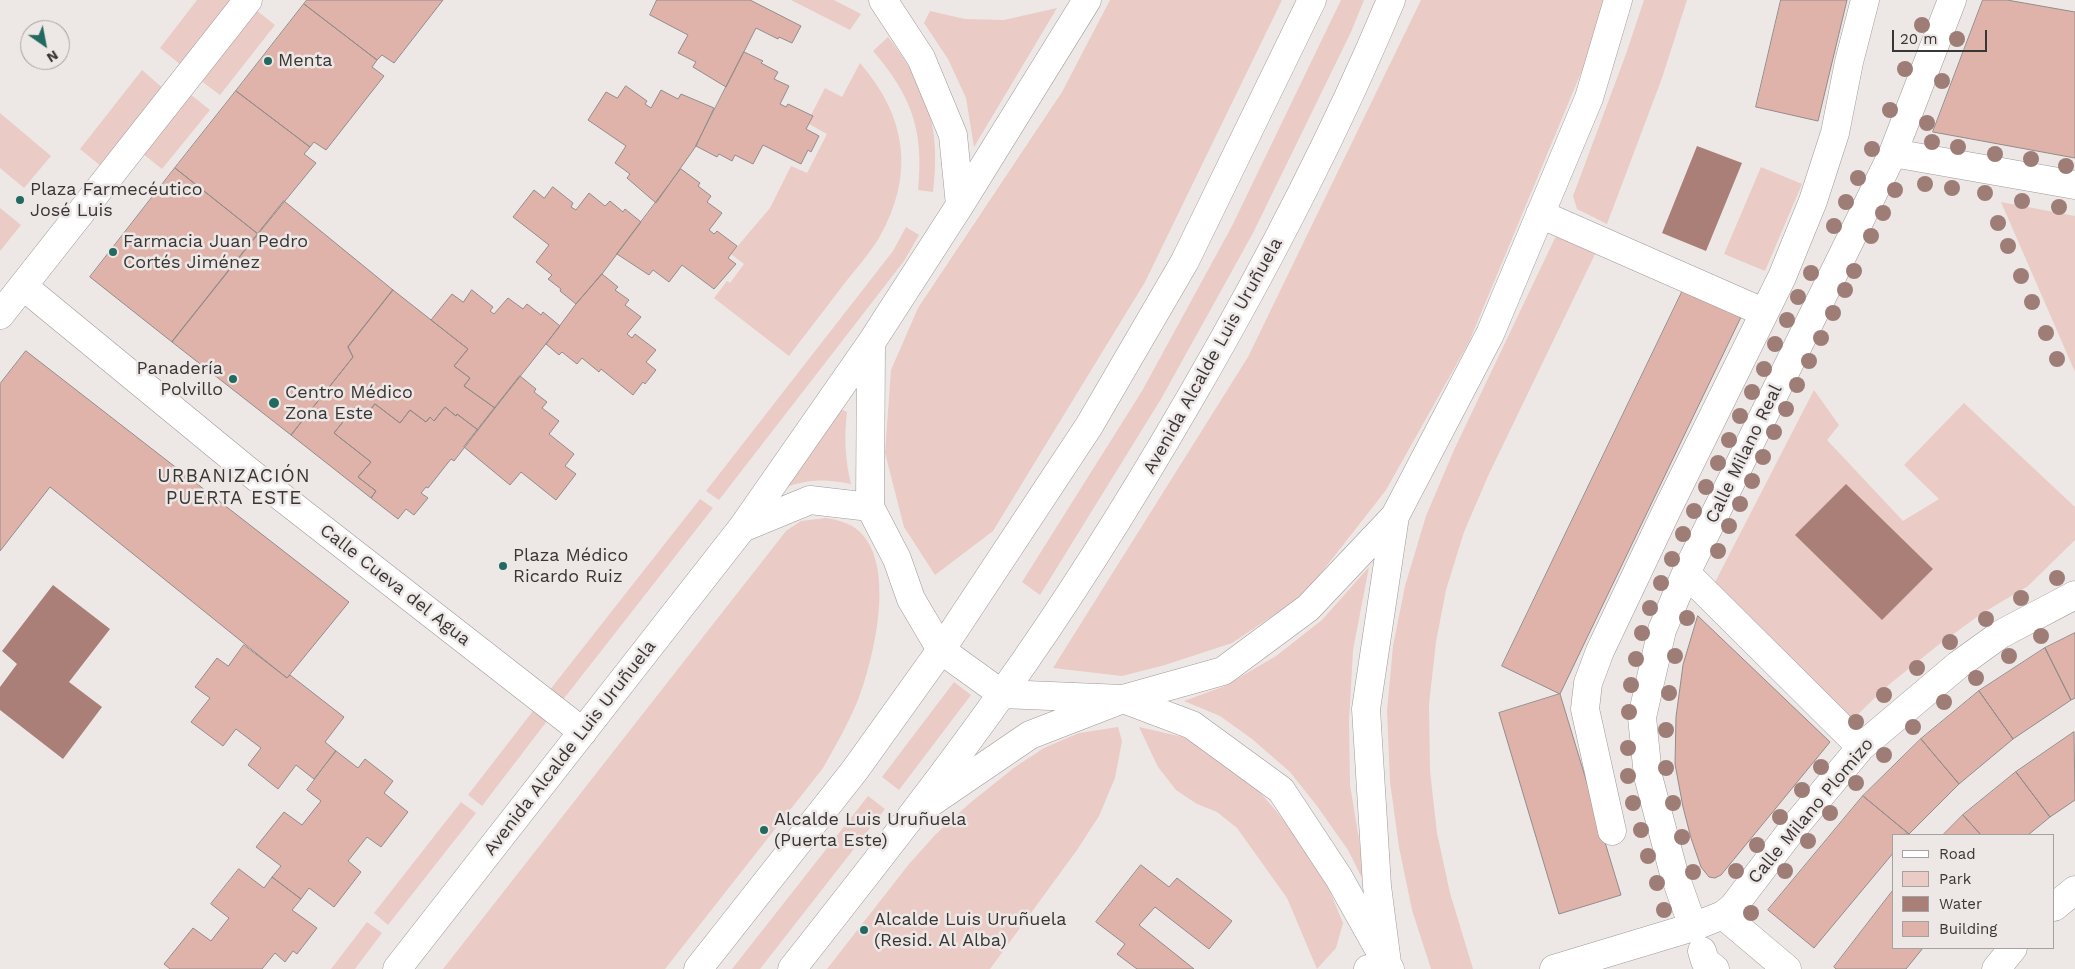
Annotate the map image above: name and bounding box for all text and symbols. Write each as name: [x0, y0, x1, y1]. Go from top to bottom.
north arrow: [20, 20, 70, 70]
scale bar: [1895, 20, 1990, 52]
text: 20 m: [1900, 30, 1938, 48]
text: N: [44, 47, 61, 66]
place label: Menta: [278, 50, 332, 72]
marker: Menta: [262, 55, 274, 67]
place label: Plaza Farmecéutico José Luis: [30, 179, 203, 222]
marker: Plaza Farmecéutico José Luis: [14, 194, 26, 206]
place label: Farmacia Juan Pedro Cortés Jiménez: [123, 231, 308, 274]
street label: Avenida Alcalde Luis Uruñuela: [1139, 234, 1287, 478]
marker: Farmacia Juan Pedro Cortés Jiménez: [107, 246, 119, 258]
place label: Panadería Polvillo: [137, 358, 223, 400]
marker: Panadería Polvillo: [227, 373, 239, 385]
street label: Calle Milano Real: [1701, 381, 1787, 527]
place label: Centro Médico Zona Este: [285, 382, 413, 424]
marker: Centro Médico Zona Este: [267, 396, 281, 410]
district label: URBANIZACIÓN PUERTA ESTE: [156, 465, 312, 509]
street label: Calle Cueva del Agua: [315, 519, 475, 651]
place label: Plaza Médico Ricardo Ruiz: [513, 545, 628, 588]
marker: Plaza Médico Ricardo Ruiz: [497, 560, 509, 572]
street label: Avenida Alcalde Luis Uruñuela: [479, 636, 661, 860]
street label: Calle Milano Plomizo: [1744, 734, 1878, 888]
place label: Alcalde Luis Uruñuela (Puerta Este): [774, 809, 966, 852]
marker: Alcalde Luis Uruñuela (Puerta Este): [758, 824, 770, 836]
legend: [1892, 834, 2055, 949]
text: Road: [1939, 845, 1976, 863]
text: Park: [1939, 870, 1971, 888]
text: Water: [1939, 895, 1982, 913]
place label: Alcalde Luis Uruñuela (Resid. Al Alba): [874, 909, 1066, 952]
text: Building: [1939, 920, 1997, 938]
marker: Alcalde Luis Uruñuela (Resid. Al Alba): [858, 924, 870, 936]

